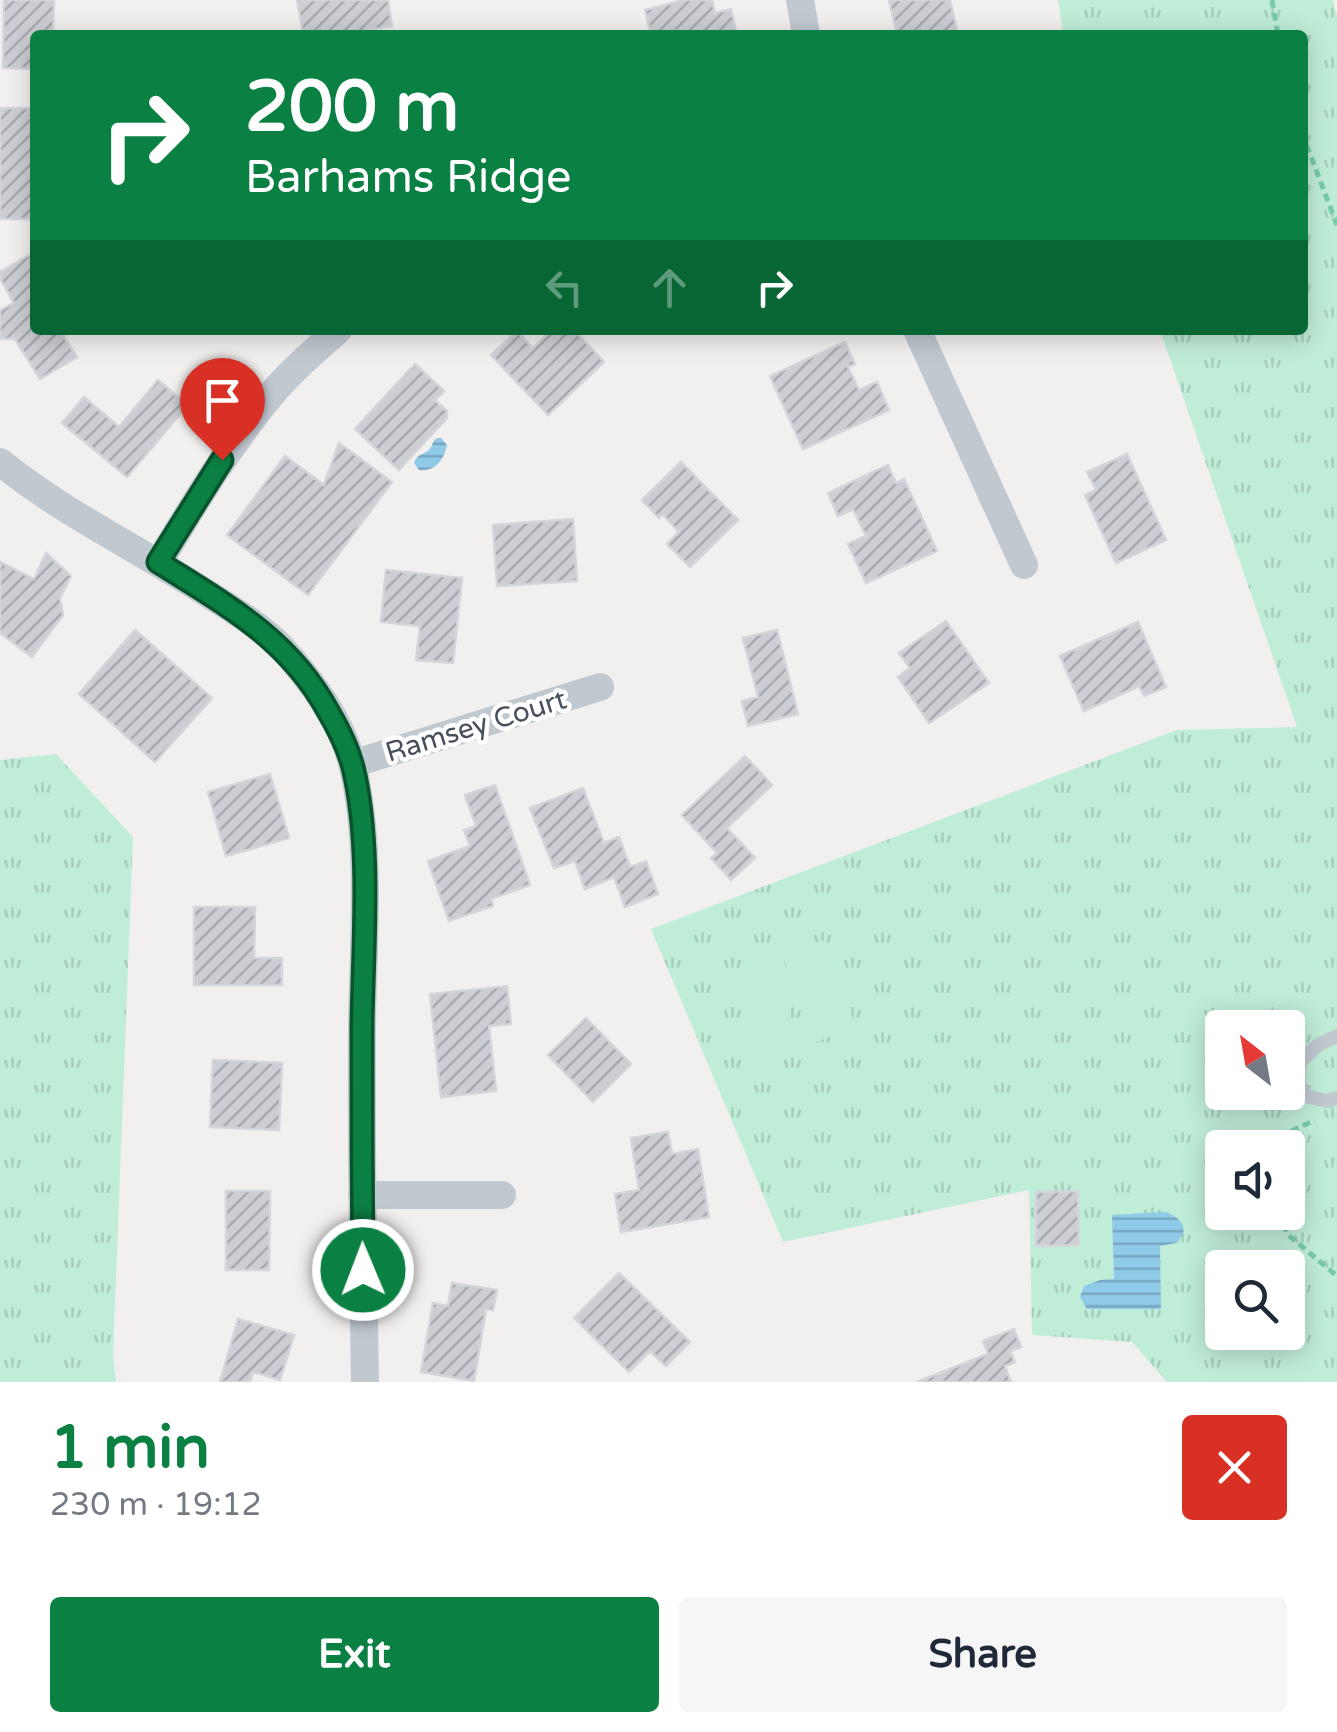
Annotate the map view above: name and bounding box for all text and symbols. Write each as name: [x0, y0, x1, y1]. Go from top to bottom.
text: 200 m: [245, 66, 459, 150]
icon: right: [80, 70, 210, 200]
text: Barhams Ridge: [245, 151, 572, 205]
icon: left: [537, 260, 592, 315]
icon: ahead: [642, 260, 697, 315]
icon: right: [747, 260, 802, 315]
pin: [180, 358, 265, 461]
icon: arrive: [195, 373, 250, 428]
street label: Ramsey Court: [381, 682, 571, 770]
north arrow: [1205, 1010, 1305, 1110]
map controls: [1205, 1010, 1305, 1350]
button: sound: [1205, 1130, 1305, 1230]
position arrow: [311, 1218, 415, 1322]
button: search: [1205, 1250, 1305, 1350]
text: 1 min: [50, 1412, 210, 1484]
button: close: [1182, 1415, 1287, 1520]
text: 230 m · 19:12: [50, 1486, 262, 1524]
button: Exit: [50, 1597, 659, 1712]
button: Share: [679, 1597, 1287, 1712]

